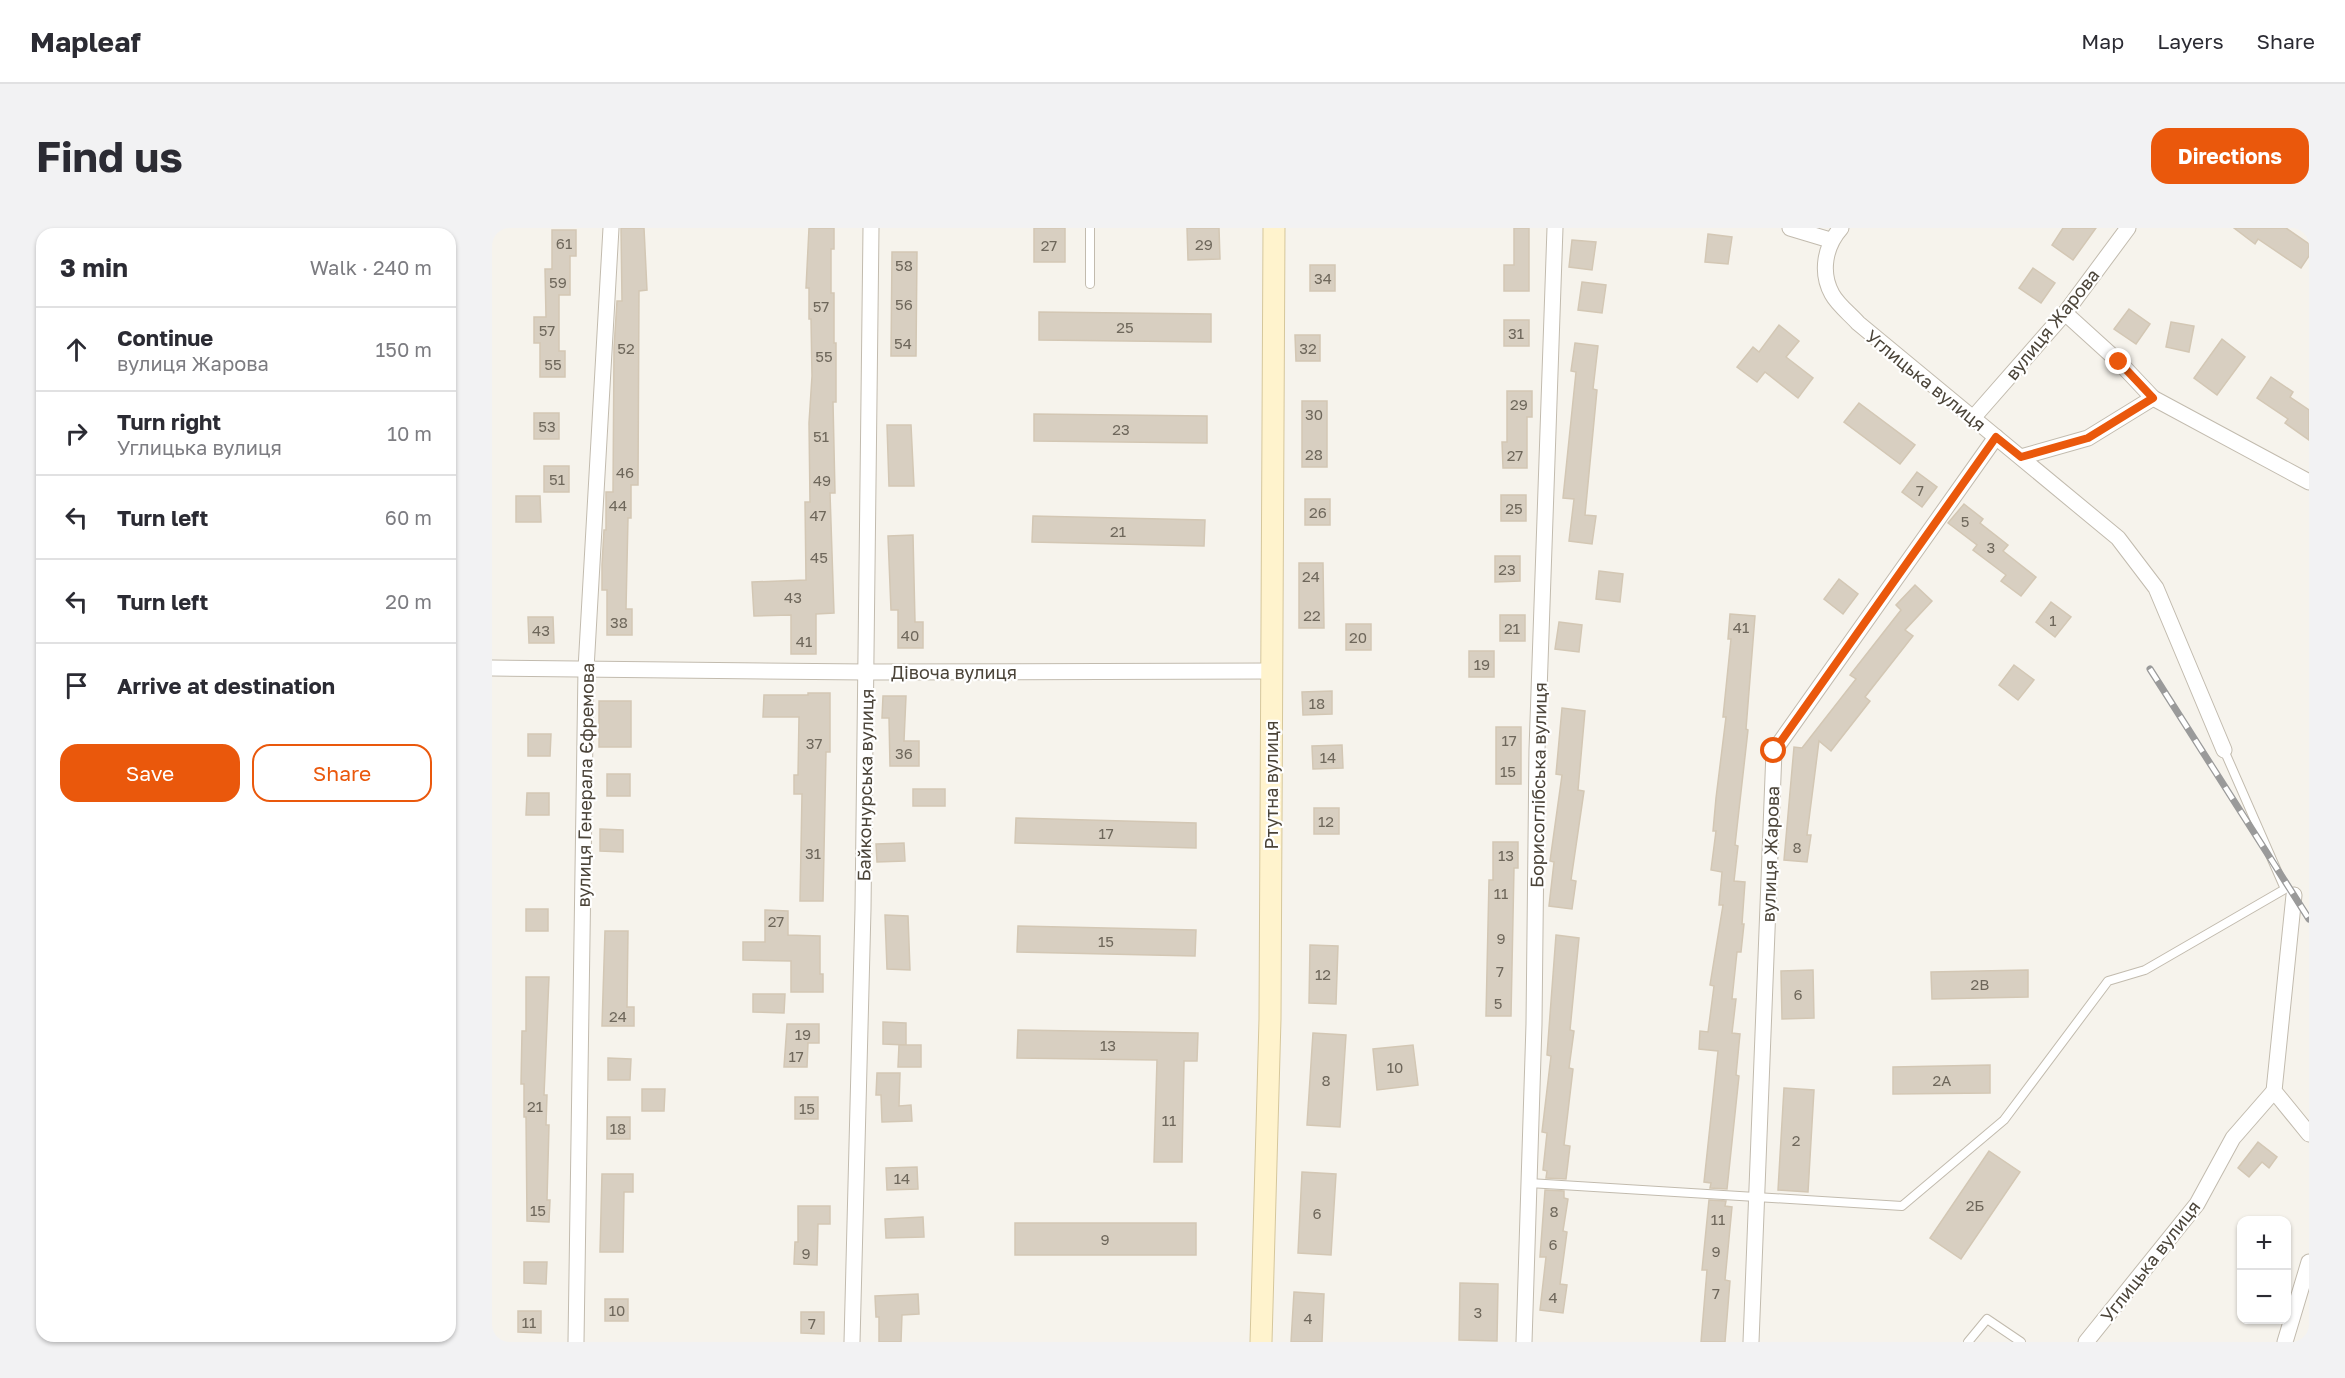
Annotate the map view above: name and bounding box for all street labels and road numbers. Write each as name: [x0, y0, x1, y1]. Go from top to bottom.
street label: вулиця Жарова: [2000, 264, 2104, 384]
street label: Углицька вулиця: [1861, 325, 1991, 435]
street label: Дівоча вулиця: [891, 661, 1017, 683]
street label: вулиця Генерала Єфремова: [572, 662, 598, 908]
street label: Борисоглібська вулиця: [1525, 682, 1551, 888]
street label: Байконурська вулиця: [852, 688, 878, 882]
street label: Ртутна вулиця: [1260, 721, 1282, 849]
street label: вулиця Жарова: [1757, 785, 1783, 923]
street label: Углицька вулиця: [2096, 1196, 2204, 1326]

